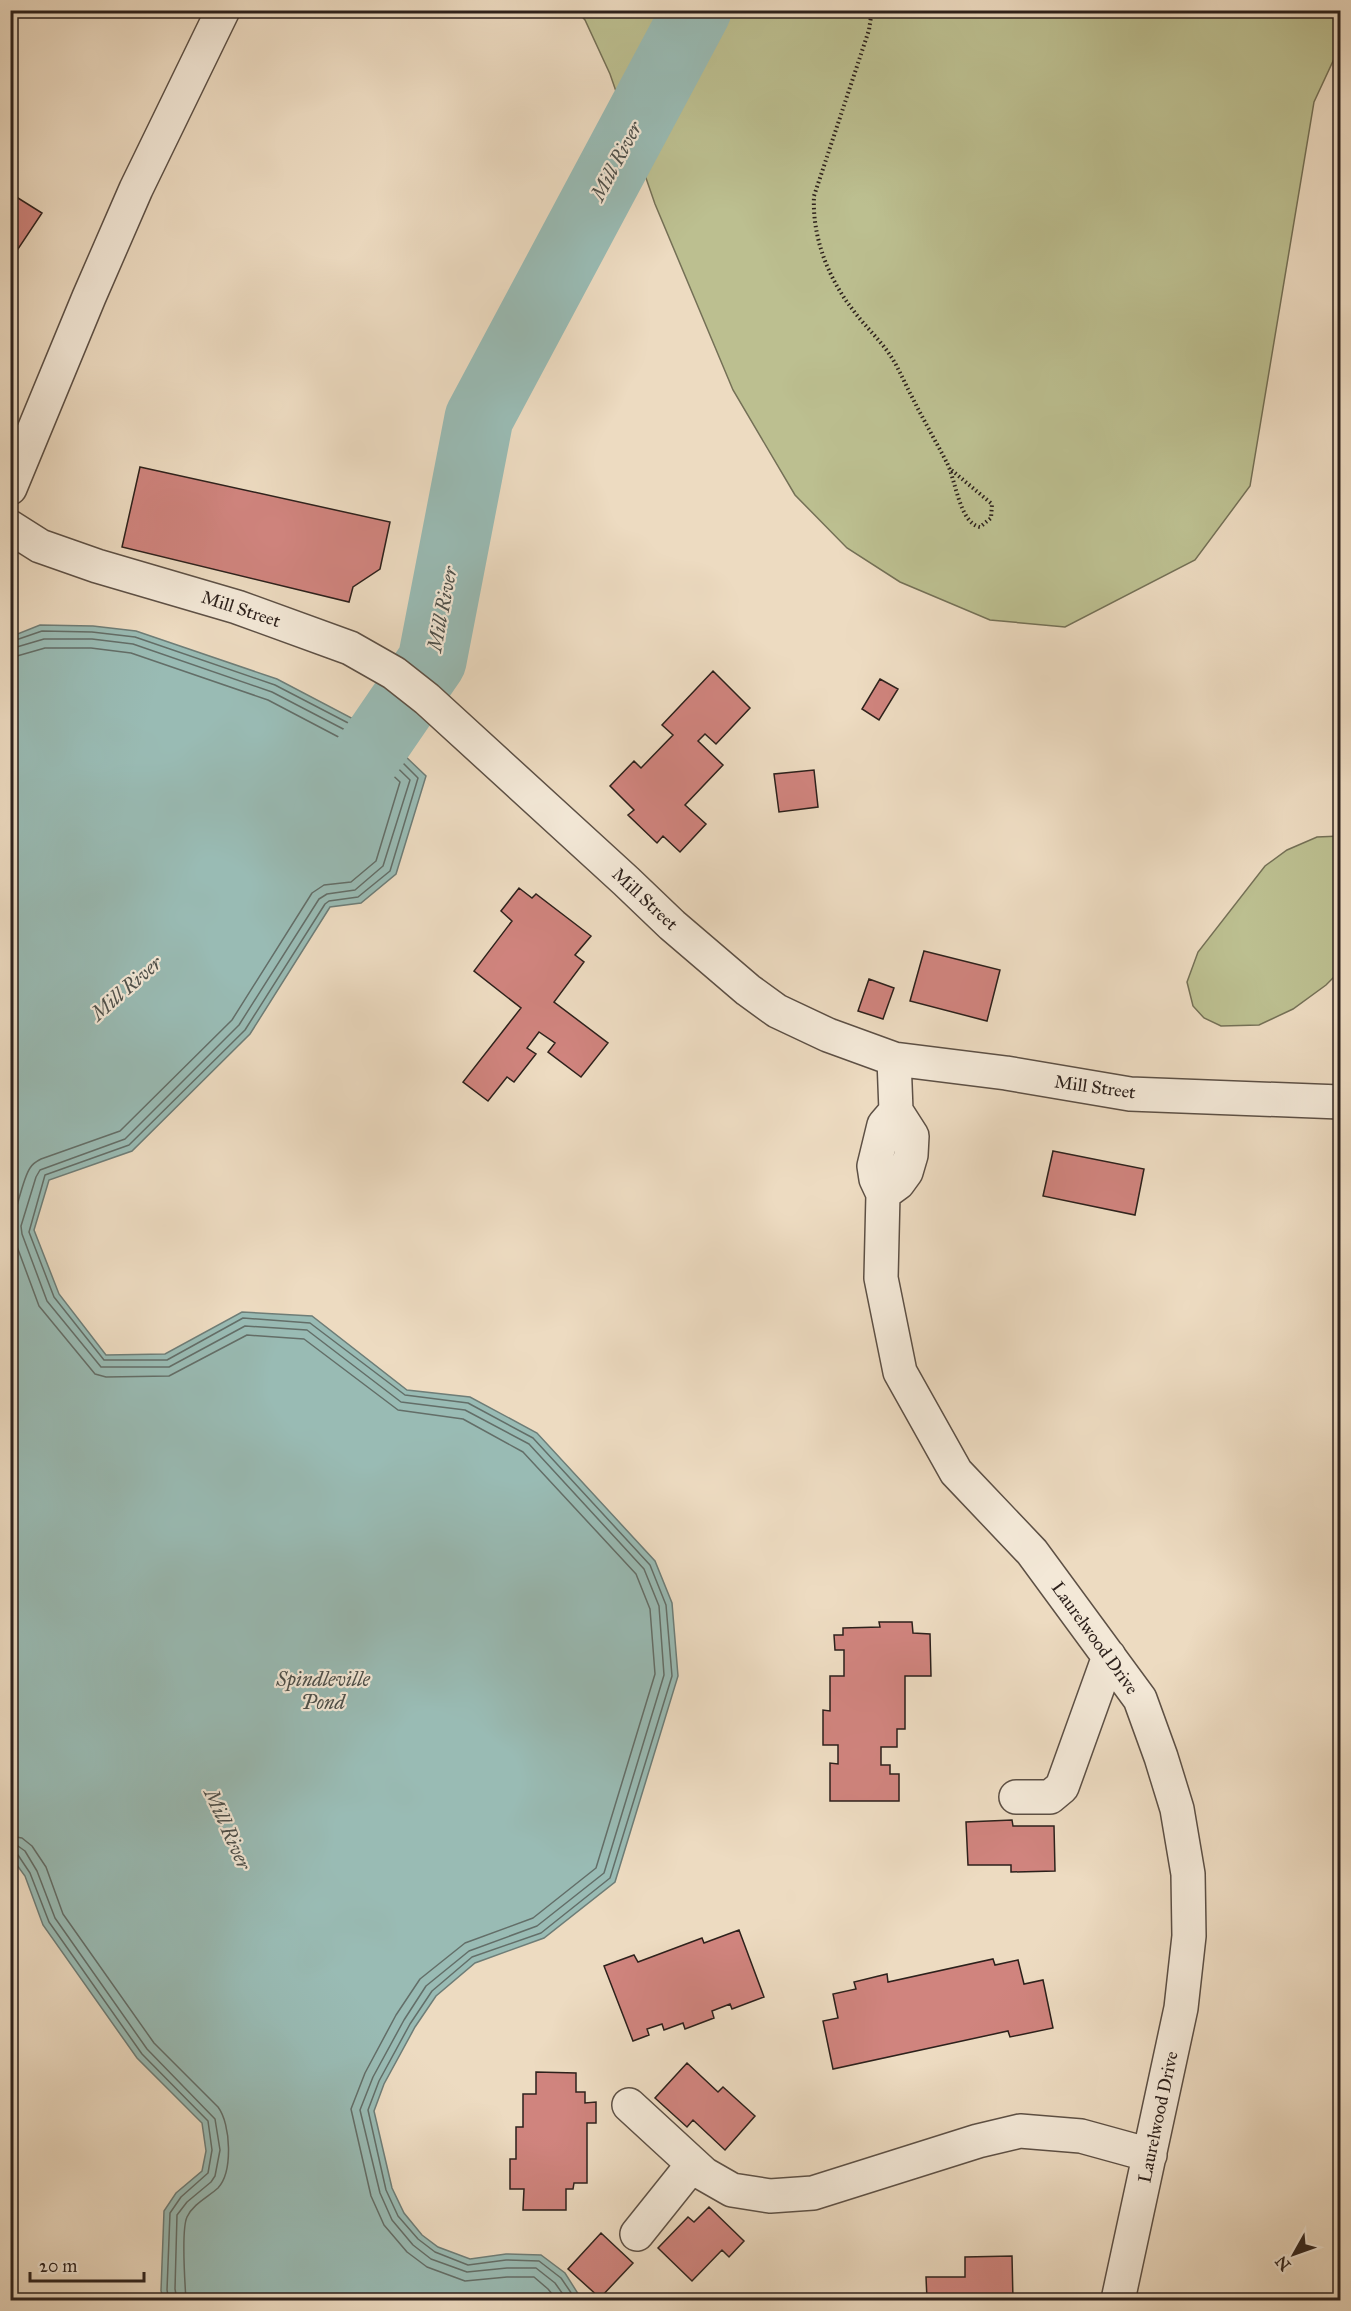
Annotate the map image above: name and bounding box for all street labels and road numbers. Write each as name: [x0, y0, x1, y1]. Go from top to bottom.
street label: Mill Street: [199, 586, 284, 632]
street label: Mill Street: [608, 863, 683, 935]
street label: Mill Street: [1053, 1070, 1138, 1104]
street label: Laurelwood Drive: [1047, 1577, 1143, 1699]
street label: Laurelwood Drive: [1133, 2049, 1183, 2185]

